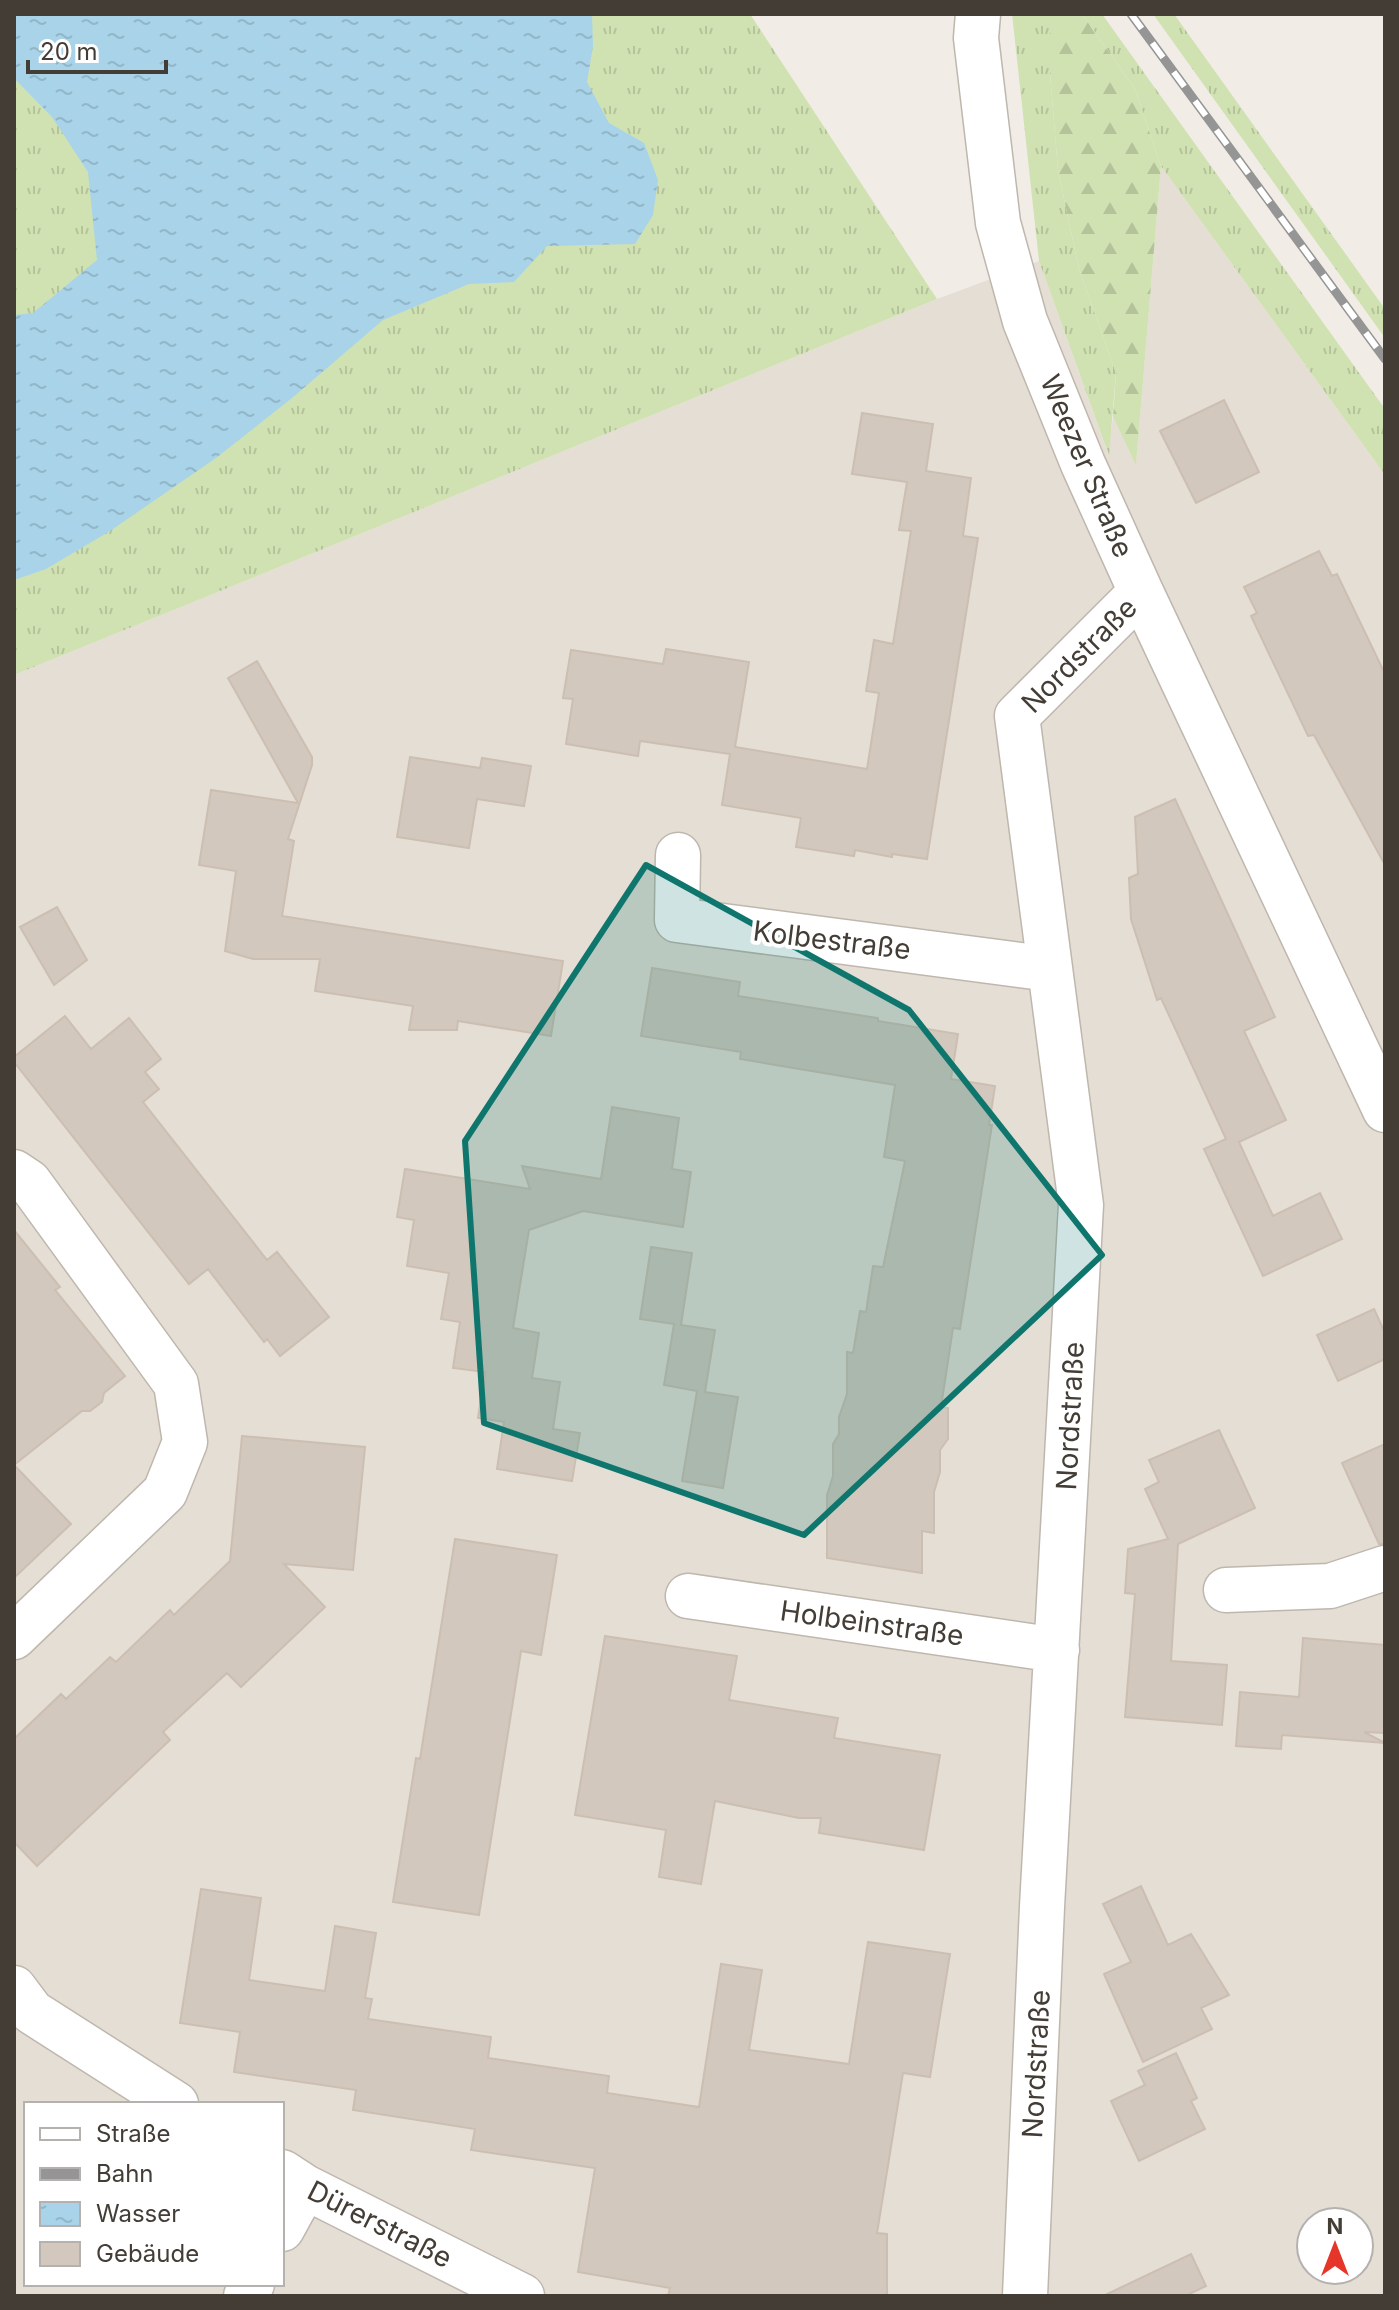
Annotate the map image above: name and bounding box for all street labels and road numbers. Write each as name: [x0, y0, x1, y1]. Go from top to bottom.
street label: Weezer Straße: [1033, 370, 1141, 562]
street label: Nordstraße: [1014, 590, 1144, 720]
street label: Kolbestraße: [751, 913, 913, 967]
street label: Nordstraße: [1049, 1341, 1091, 1491]
street label: Holbeinstraße: [778, 1593, 966, 1653]
street label: Nordstraße: [1015, 1989, 1057, 2139]
street label: Dürerstraße: [302, 2173, 458, 2275]

